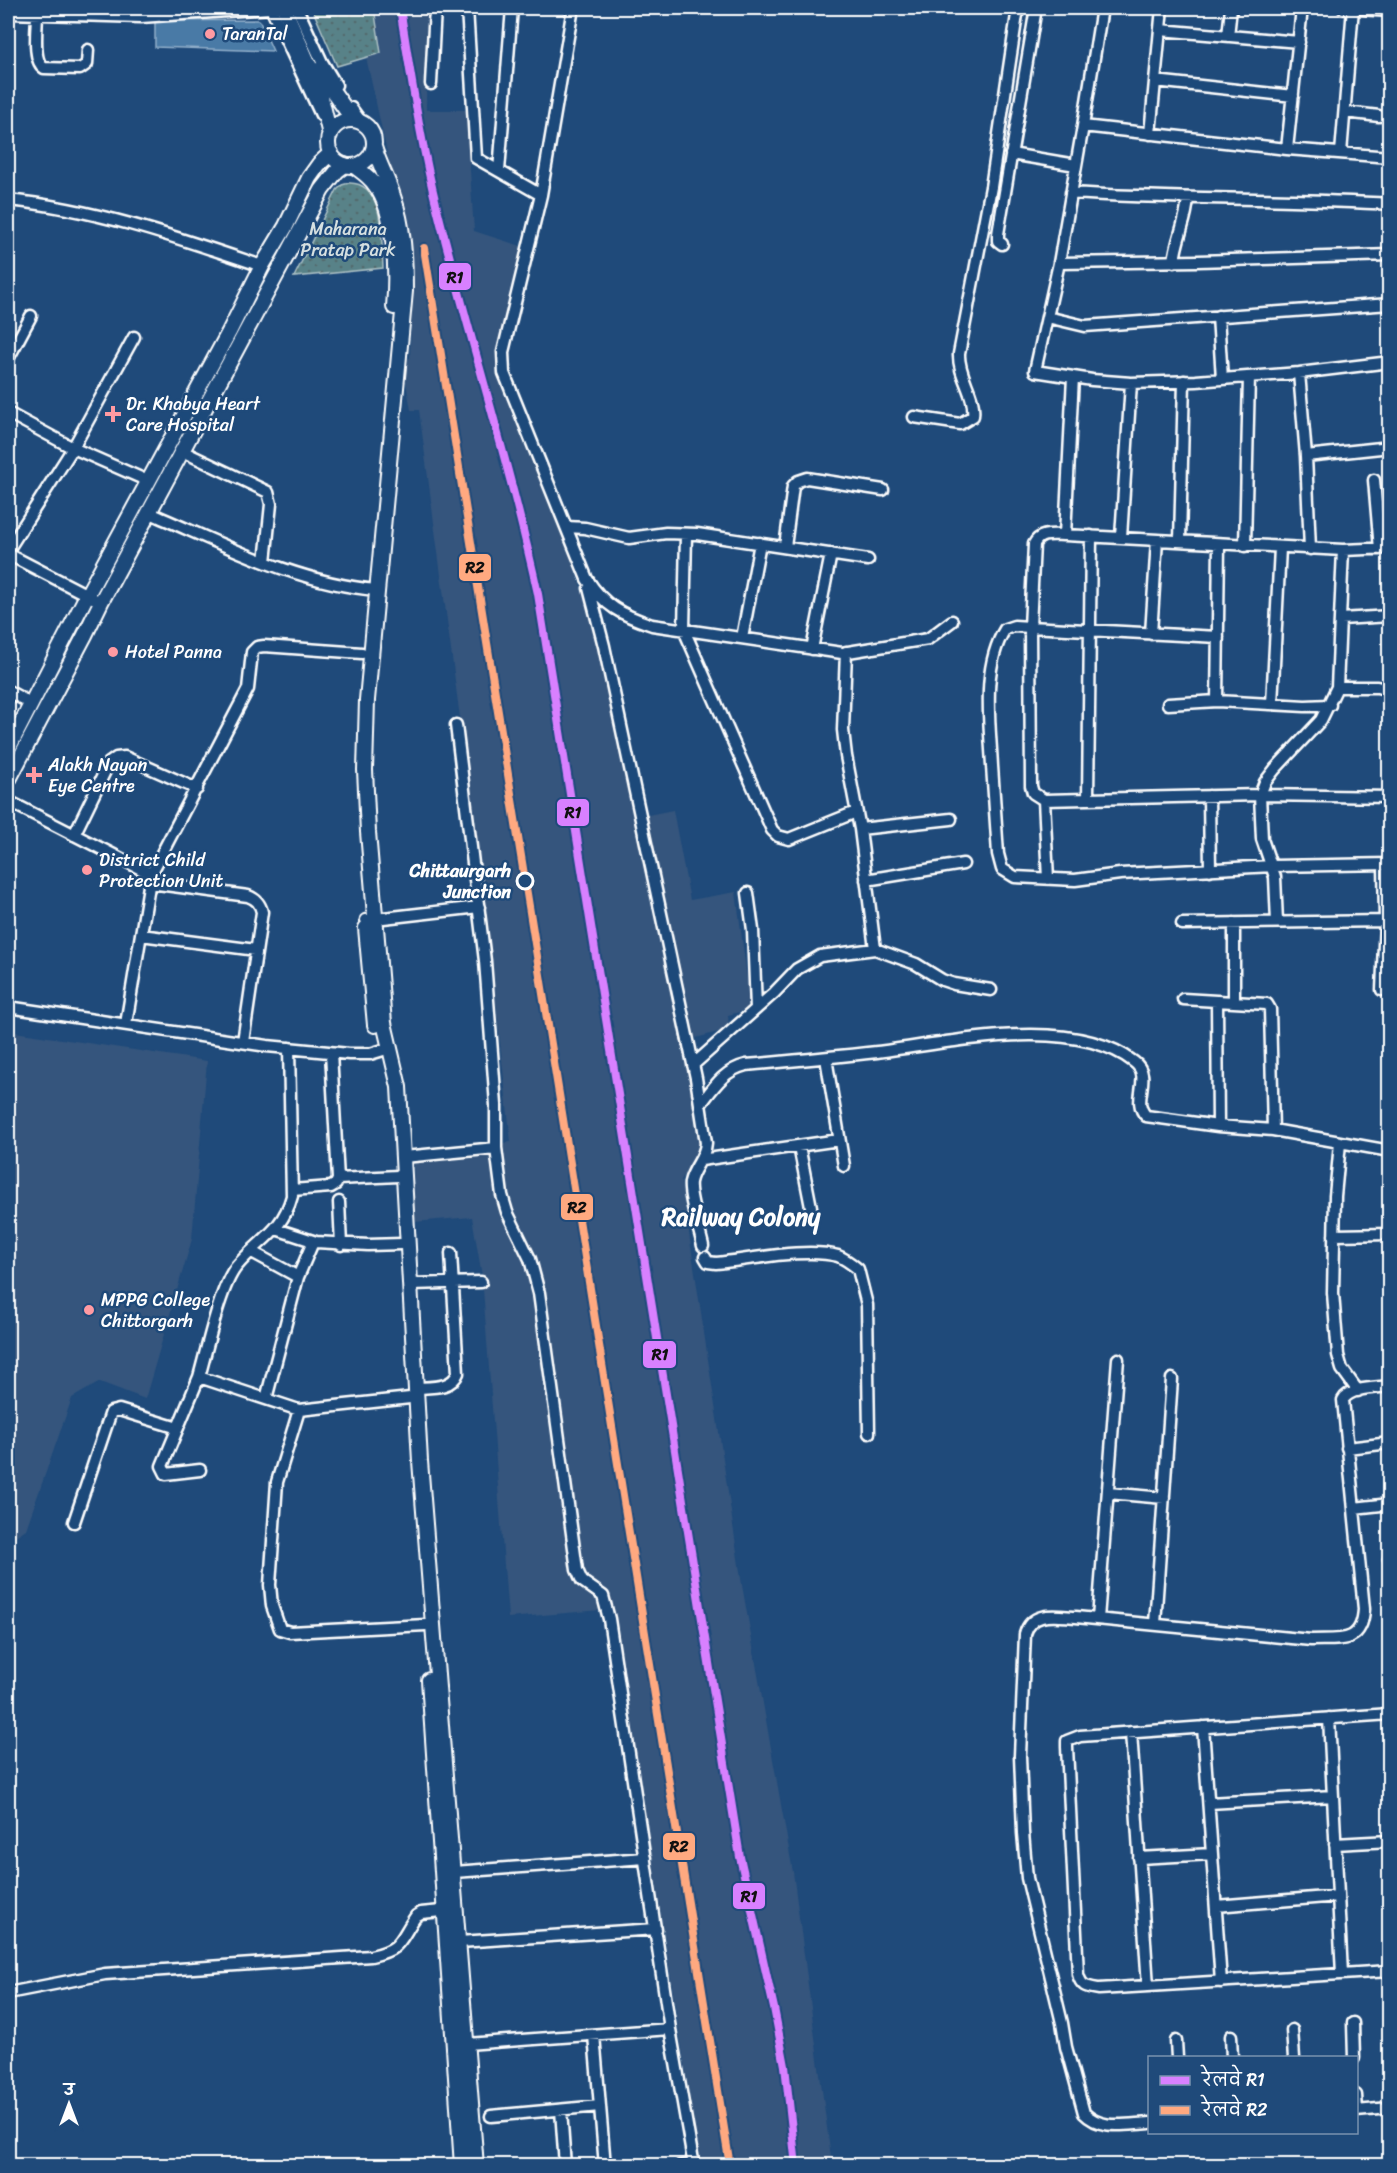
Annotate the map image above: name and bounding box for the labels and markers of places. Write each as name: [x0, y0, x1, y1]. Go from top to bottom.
place label: TaranTal: [222, 18, 289, 50]
marker: TaranTal: [203, 27, 217, 41]
place label: Dr. Khabya Heart Care Hospital: [126, 388, 261, 441]
marker: Dr. Khabya Heart Care Hospital: [104, 405, 122, 423]
place label: Hotel Panna: [125, 636, 222, 668]
marker: Hotel Panna: [106, 645, 120, 659]
place label: Alakh Nayan Eye Centre: [47, 749, 148, 802]
marker: Alakh Nayan Eye Centre: [25, 766, 43, 784]
place label: District Child Protection Unit: [99, 844, 224, 897]
place label: Chittaurgarh Junction: [408, 855, 512, 908]
marker: District Child Protection Unit: [80, 863, 94, 877]
marker: Chittaurgarh Junction: [516, 872, 534, 890]
place label: MPPG College Chittorgarh: [101, 1284, 210, 1337]
marker: MPPG College Chittorgarh: [82, 1303, 96, 1317]

